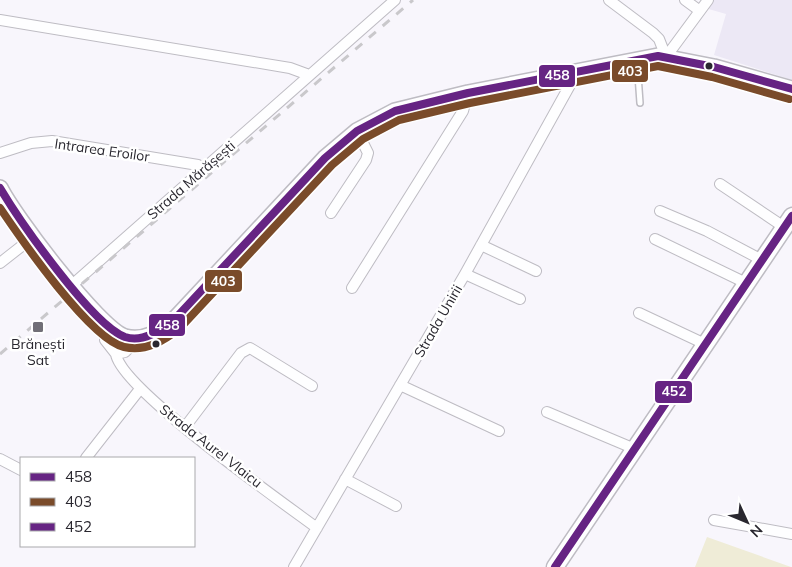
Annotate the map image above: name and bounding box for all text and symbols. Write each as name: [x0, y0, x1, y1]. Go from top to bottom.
line badge: 403: [611, 59, 649, 83]
unlabelled marker: [704, 61, 714, 71]
text: 403: [617, 62, 643, 80]
line badge: 458: [538, 64, 576, 88]
text: 458: [544, 66, 570, 84]
street label: Intrarea Eroilor: [53, 134, 152, 166]
street label: Strada Mărășești: [143, 137, 239, 223]
line badge: 403: [204, 269, 243, 293]
text: 403: [210, 272, 236, 290]
street label: Strada Unirii: [410, 281, 466, 361]
line badge: 458: [148, 313, 186, 337]
text: 458: [154, 316, 180, 334]
marker: Brănești Sat: [31, 320, 45, 334]
place label: Brănești Sat: [11, 335, 65, 369]
unlabelled marker: [151, 339, 161, 349]
line badge: 452: [654, 380, 693, 404]
text: 452: [661, 382, 687, 400]
street label: Strada Aurel Vlaicu: [156, 400, 266, 492]
legend: [20, 457, 195, 547]
text: 458: [65, 467, 92, 486]
text: 403: [65, 492, 92, 511]
north arrow: [722, 497, 772, 547]
text: 452: [65, 517, 92, 536]
text: N: [746, 521, 766, 541]

